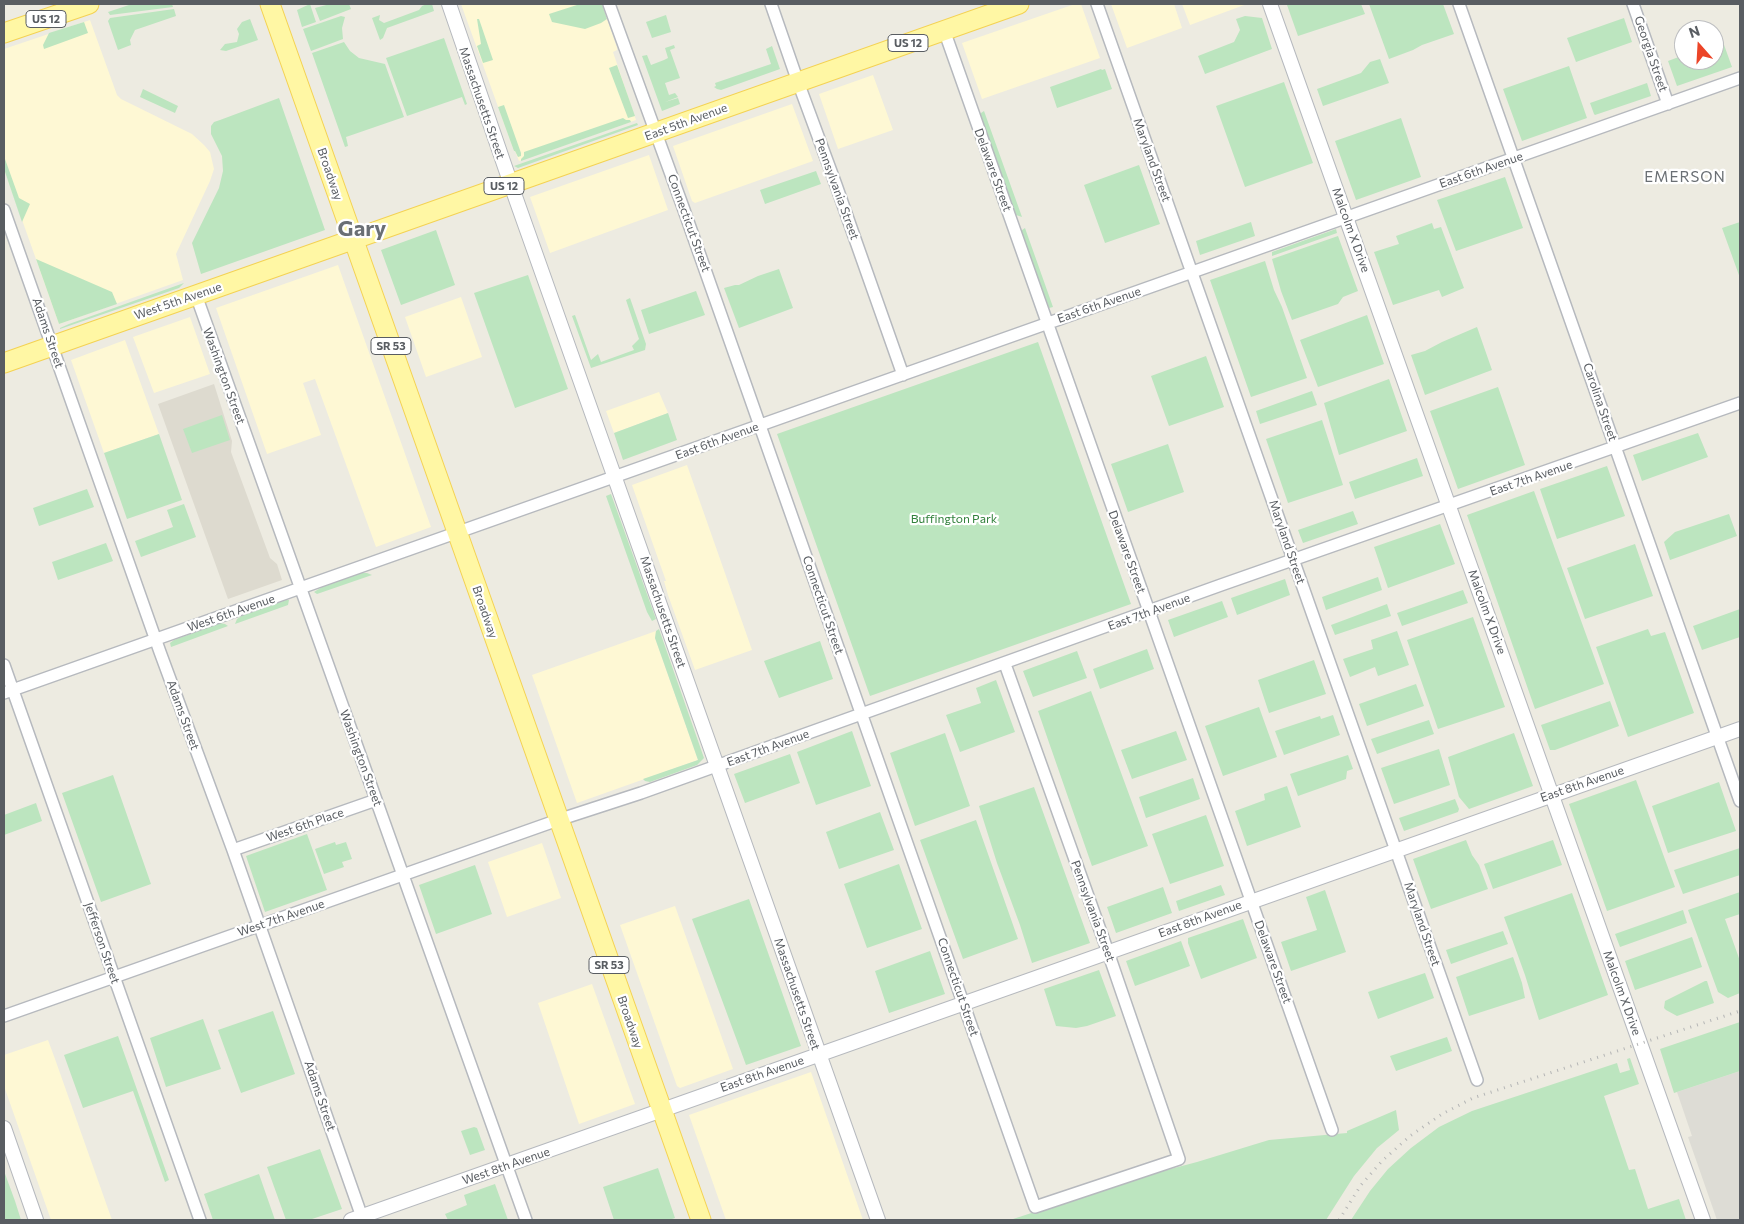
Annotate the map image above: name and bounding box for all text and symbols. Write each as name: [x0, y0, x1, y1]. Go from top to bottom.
road number: US 12: [26, 10, 66, 28]
street label: Georgia Street: [1631, 14, 1671, 94]
north arrow: [1674, 20, 1724, 70]
text: N: [1687, 22, 1702, 41]
road number: US 12: [888, 34, 928, 52]
street label: Massachusetts Street: [456, 45, 508, 161]
street label: East 5th Avenue: [643, 100, 729, 144]
street label: Maryland Street: [1130, 116, 1174, 204]
street label: Delaware Street: [971, 127, 1015, 213]
street label: Pennsylvania Street: [812, 136, 862, 242]
street label: Broadway: [314, 146, 346, 202]
street label: East 6th Avenue: [1437, 149, 1525, 191]
district label: EMERSON: [1643, 168, 1727, 186]
street label: Connecticut Street: [665, 172, 713, 274]
road number: US 12: [484, 178, 524, 195]
street label: Malcolm X Drive: [1329, 186, 1373, 274]
district label: Gary: [338, 216, 386, 242]
street label: West 5th Avenue: [132, 279, 224, 323]
street label: East 6th Avenue: [1055, 284, 1143, 326]
street label: Adams Street: [29, 296, 67, 370]
street label: Washington Street: [200, 326, 248, 426]
road number: SR 53: [371, 338, 411, 354]
street label: Carolina Street: [1580, 361, 1620, 443]
street label: East 6th Avenue: [673, 419, 761, 463]
street label: East 7th Avenue: [1488, 457, 1574, 499]
street label: Maryland Street: [1266, 498, 1308, 586]
street label: Delaware Street: [1105, 509, 1149, 595]
park label: Buffington Park: [911, 512, 997, 526]
street label: Massachusetts Street: [637, 554, 689, 670]
street label: Connecticut Street: [799, 554, 847, 656]
street label: Malcolm X Drive: [1465, 568, 1509, 656]
street label: Broadway: [469, 584, 501, 640]
street label: East 7th Avenue: [1106, 590, 1192, 634]
street label: West 6th Avenue: [185, 591, 277, 635]
street label: Adams Street: [164, 678, 202, 752]
street label: Washington Street: [337, 708, 385, 808]
street label: East 7th Avenue: [725, 726, 811, 770]
street label: East 8th Avenue: [1538, 763, 1626, 805]
street label: West 6th Place: [264, 805, 346, 845]
street label: Pennsylvania Street: [1068, 858, 1118, 964]
street label: Maryland Street: [1401, 880, 1443, 968]
street label: West 7th Avenue: [236, 896, 326, 940]
street label: East 8th Avenue: [1156, 897, 1244, 941]
street label: Jefferson Street: [81, 900, 123, 986]
street label: Delaware Street: [1251, 919, 1295, 1005]
street label: Massachusetts Street: [771, 936, 823, 1052]
street label: Connecticut Street: [934, 936, 982, 1038]
street label: Malcolm X Drive: [1600, 949, 1644, 1037]
road number: SR 53: [589, 956, 629, 974]
street label: Broadway: [614, 994, 646, 1050]
street label: East 8th Avenue: [718, 1053, 806, 1095]
street label: Adams Street: [301, 1059, 339, 1133]
street label: West 8th Avenue: [460, 1144, 552, 1188]

